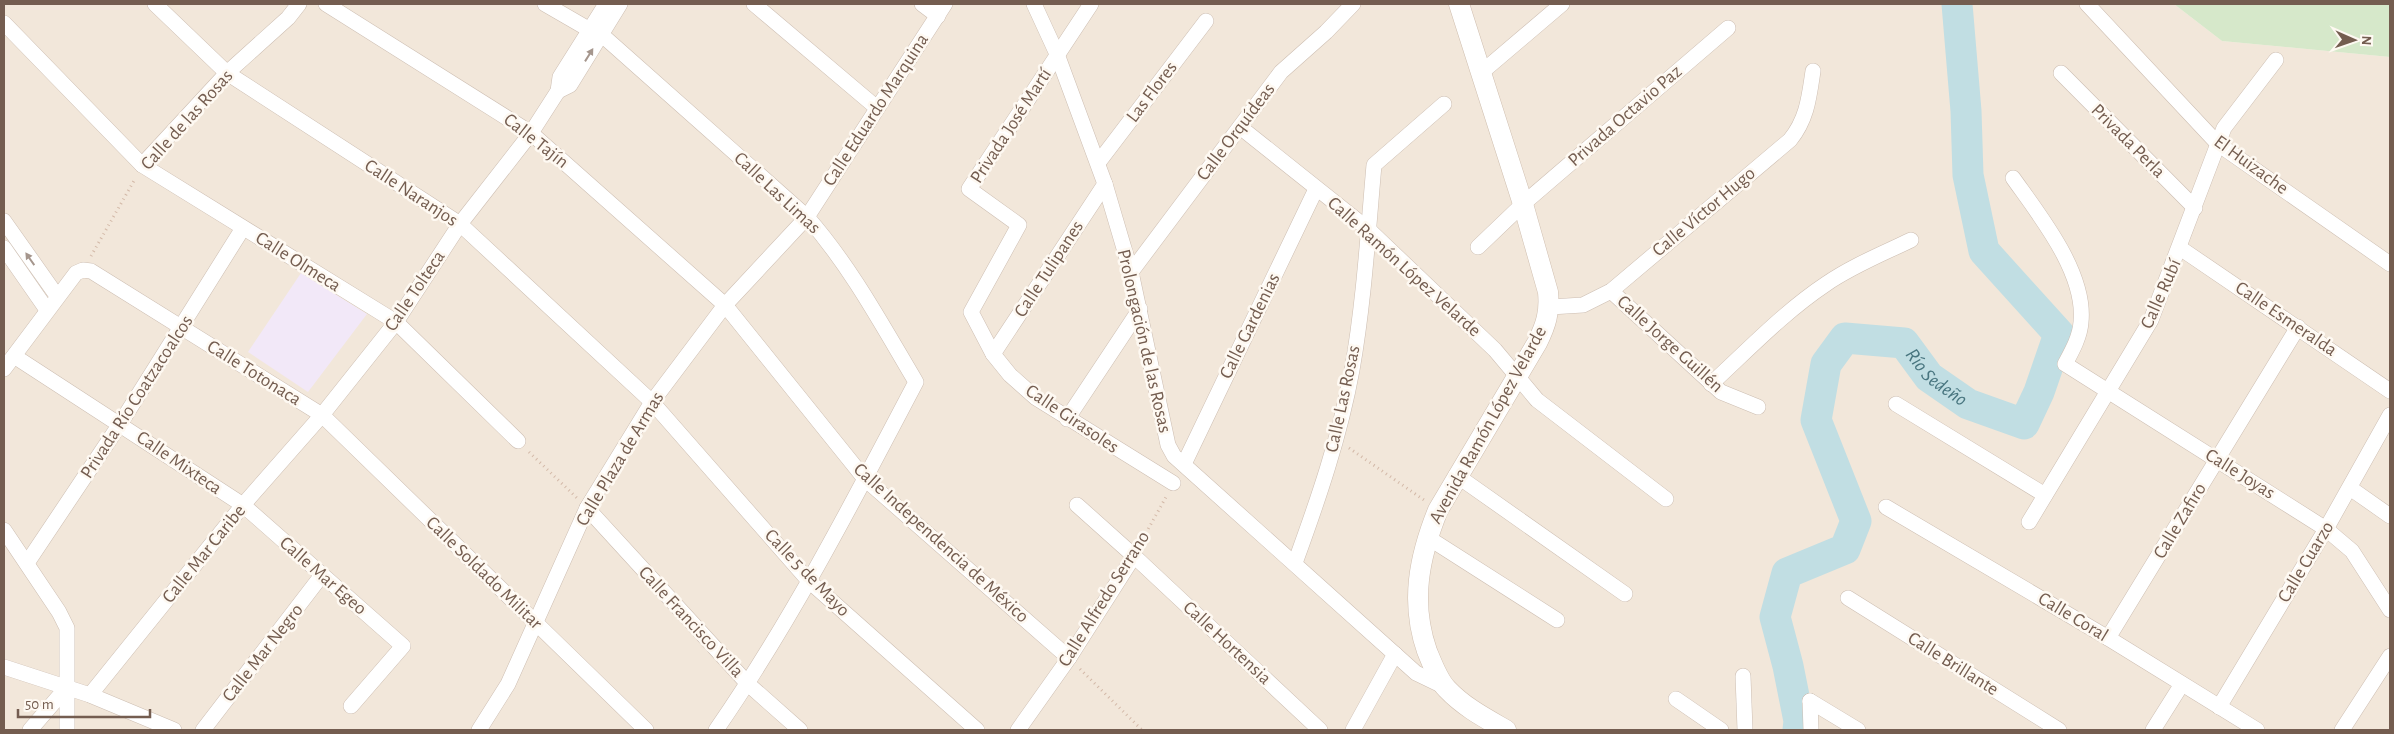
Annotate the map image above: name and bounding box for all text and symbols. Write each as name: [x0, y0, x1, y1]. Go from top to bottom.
north arrow: [2329, 15, 2379, 65]
street label: Calle Eduardo Marquina: [820, 30, 932, 189]
text: N: [2359, 35, 2373, 46]
one-way arrow: [584, 48, 594, 62]
street label: Las Flores: [1123, 58, 1181, 126]
street label: Privada Octavio Paz: [1565, 62, 1686, 170]
street label: Privada José Martí: [967, 65, 1055, 187]
street label: Calle de las Rosas: [137, 66, 237, 174]
street label: Calle Orquídeas: [1193, 80, 1279, 184]
street label: Privada Perla: [2087, 100, 2169, 182]
street label: Calle Tajín: [500, 110, 572, 172]
street label: El Huizache: [2210, 132, 2292, 198]
street label: Calle Las Limas: [730, 148, 824, 238]
street label: Calle Naranjos: [361, 156, 461, 230]
street label: Calle Víctor Hugo: [1649, 164, 1759, 260]
street label: Calle Ramón López Velarde: [1324, 193, 1484, 341]
street label: Calle Tulipanes: [1011, 217, 1087, 321]
street label: Calle Olmeca: [252, 228, 344, 296]
street label: Calle Tolteca: [381, 247, 449, 335]
street label: Prolongación de las Rosas: [1114, 247, 1174, 435]
one-way arrow: [25, 252, 35, 265]
street label: Calle Rubí: [2137, 256, 2185, 332]
street label: Calle Gardenias: [1216, 270, 1284, 382]
street label: Calle Esmeralda: [2232, 278, 2340, 360]
street label: Calle Jorge Guillén: [1613, 292, 1727, 396]
street label: Privada Río Coatzacoalcos: [77, 312, 197, 482]
street label: Avenida Ramón López Velarde: [1426, 323, 1550, 527]
street label: Calle Totonaca: [204, 337, 304, 409]
street label: Calle Las Rosas: [1322, 344, 1364, 454]
water label: Río Sedeño: [1902, 345, 1971, 410]
street label: Calle Girasoles: [1022, 381, 1122, 457]
street label: Calle Plaza de Armas: [573, 389, 667, 529]
street label: Calle Mixteca: [133, 428, 225, 498]
street label: Calle Joyas: [2202, 445, 2278, 503]
street label: Calle Independencia de México: [850, 460, 1032, 626]
street label: Calle Zafiro: [2150, 480, 2210, 562]
street label: Calle Mar Caribe: [159, 501, 249, 607]
street label: Calle Soldado Militar: [422, 513, 546, 633]
street label: Calle Cuarzo: [2274, 518, 2338, 606]
street label: Calle 5 de Mayo: [761, 526, 853, 620]
street label: Calle Alfredo Serrano: [1055, 528, 1153, 670]
street label: Calle Mar Egeo: [276, 533, 370, 619]
street label: Calle Francisco Villa: [635, 563, 747, 681]
street label: Calle Coral: [2035, 589, 2111, 645]
street label: Calle Hortensia: [1179, 598, 1275, 688]
street label: Calle Mar Negro: [219, 600, 307, 706]
street label: Calle Brillante: [1904, 629, 2002, 699]
scale bar: [18, 686, 150, 718]
text: 50 m: [25, 697, 54, 712]

